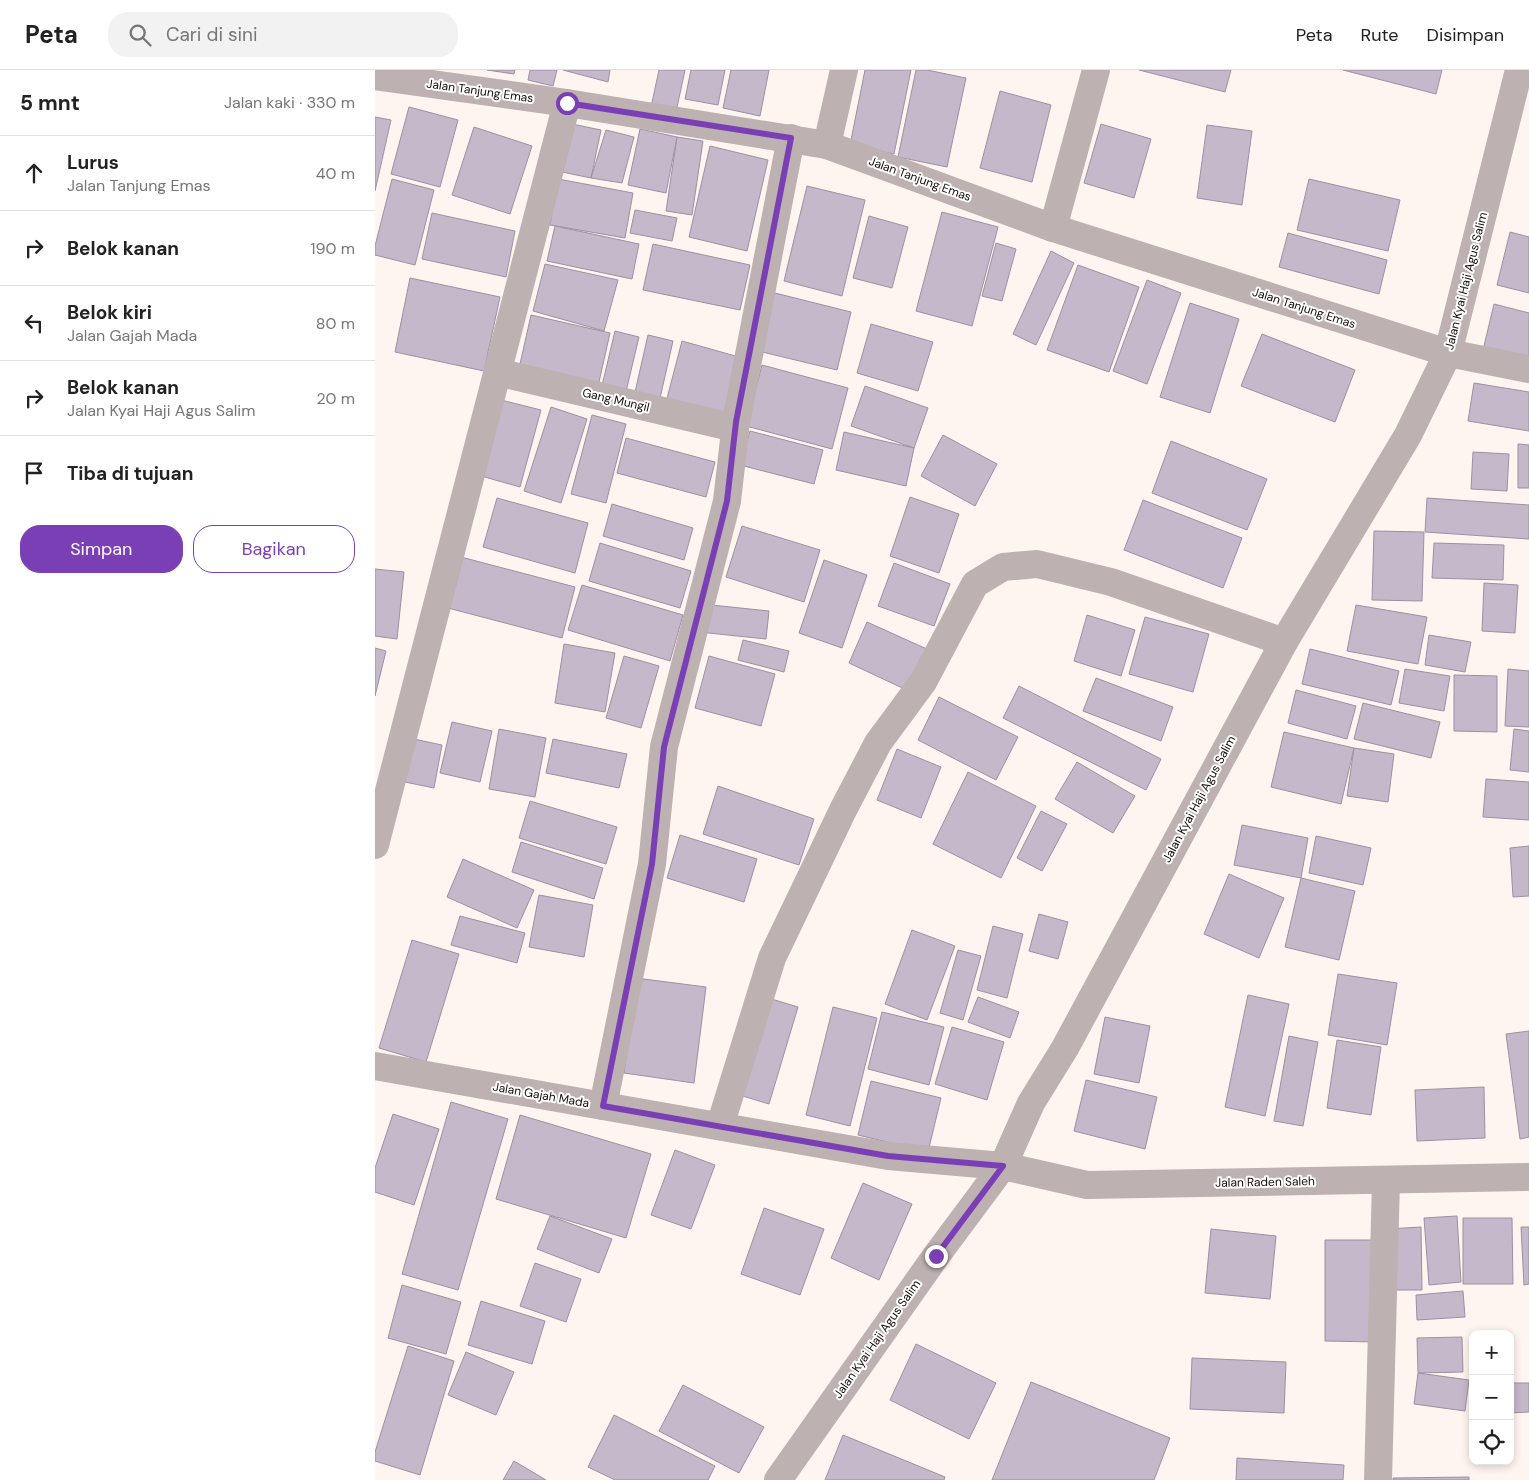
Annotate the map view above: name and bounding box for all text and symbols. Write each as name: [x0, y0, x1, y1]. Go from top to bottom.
search box: [108, 12, 458, 57]
text: Peta: [25, 19, 78, 50]
icon: search: [126, 21, 154, 49]
text: Cari di sini: [166, 22, 258, 47]
text: Peta: [1296, 23, 1332, 47]
text: Rute: [1360, 23, 1399, 47]
text: Disimpan: [1427, 23, 1504, 47]
street label: Jalan Tanjung Emas: [426, 76, 534, 106]
text: 5 mnt: [20, 89, 80, 117]
text: Jalan kaki · 330 m: [224, 92, 355, 113]
route start: [556, 92, 579, 115]
text: Lurus: [67, 150, 119, 175]
street label: Jalan Tanjung Emas: [867, 153, 973, 205]
icon: ahead: [20, 159, 48, 187]
text: 40 m: [316, 163, 355, 184]
text: Jalan Tanjung Emas: [67, 175, 211, 196]
street label: Jalan Kyai Haji Agus Salim: [1441, 210, 1491, 352]
icon: right: [20, 234, 48, 262]
text: Belok kanan: [67, 236, 179, 261]
text: 190 m: [311, 238, 355, 259]
street label: Jalan Tanjung Emas: [1250, 284, 1358, 332]
text: Belok kiri: [67, 300, 152, 325]
icon: left: [20, 309, 48, 337]
text: 80 m: [316, 313, 355, 334]
text: Jalan Gajah Mada: [67, 325, 197, 346]
text: Belok kanan: [67, 375, 179, 400]
icon: right: [20, 384, 48, 412]
street label: Gang Mungil: [581, 384, 651, 416]
text: 20 m: [316, 388, 355, 409]
text: Jalan Kyai Haji Agus Salim: [67, 400, 255, 421]
icon: arrive: [20, 459, 48, 487]
text: Tiba di tujuan: [67, 461, 193, 486]
button: Simpan: [20, 525, 183, 573]
button: Bagikan: [193, 525, 355, 573]
street label: Jalan Kyai Haji Agus Salim: [1159, 733, 1239, 865]
street label: Jalan Gajah Mada: [492, 1079, 590, 1111]
street label: Jalan Raden Saleh: [1215, 1173, 1315, 1191]
route end: [925, 1245, 948, 1268]
street label: Jalan Kyai Haji Agus Salim: [830, 1277, 924, 1401]
map controls: [1469, 1330, 1514, 1465]
button: +: [1469, 1330, 1514, 1375]
button: −: [1469, 1375, 1514, 1420]
button: locate: [1469, 1420, 1514, 1465]

